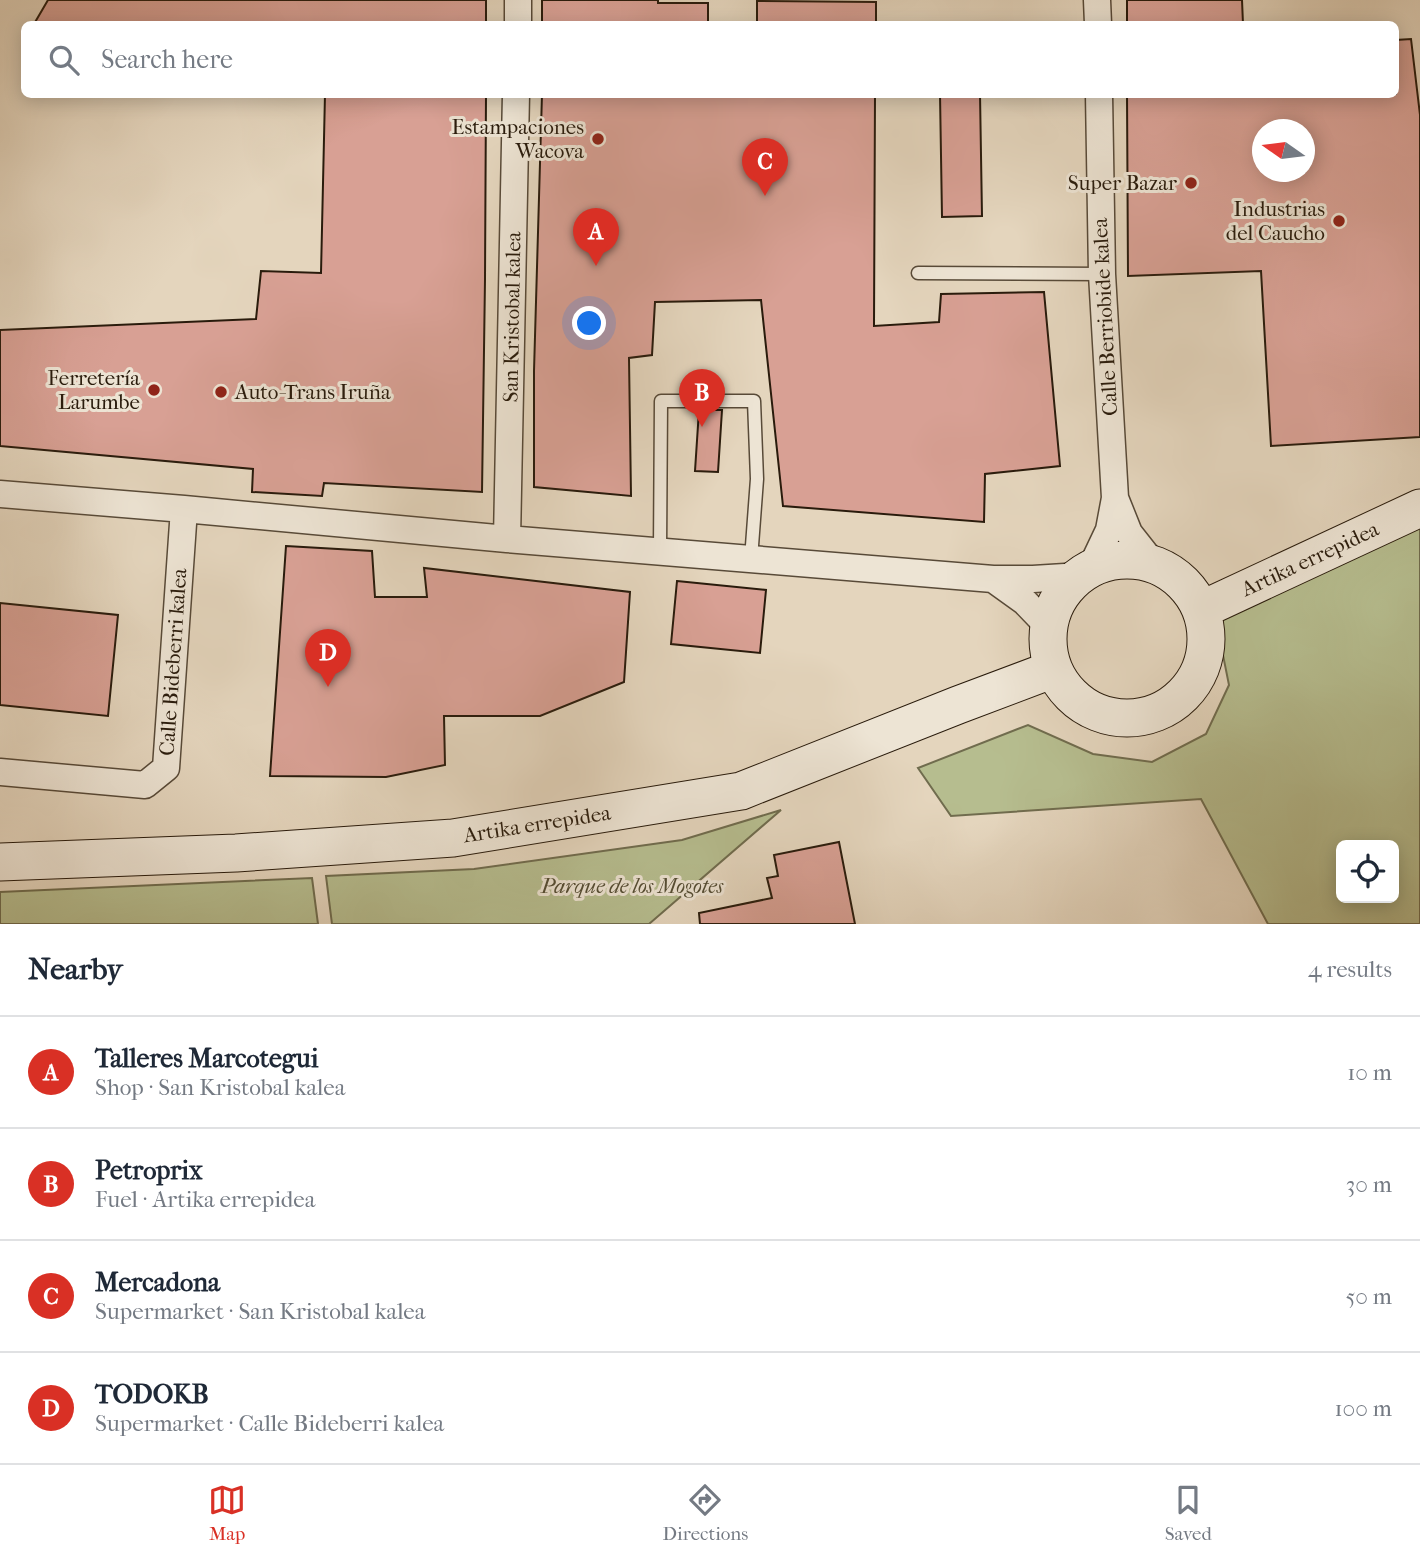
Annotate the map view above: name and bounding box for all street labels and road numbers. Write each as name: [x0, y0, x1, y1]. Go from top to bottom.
street label: Calle Berriobide kalea: [1088, 217, 1122, 417]
street label: San Kristobal kalea: [499, 231, 525, 403]
street label: Artika errepidea: [1237, 517, 1383, 602]
street label: Calle Bideberri kalea: [154, 567, 192, 757]
street label: Artika errepidea: [461, 800, 613, 848]

